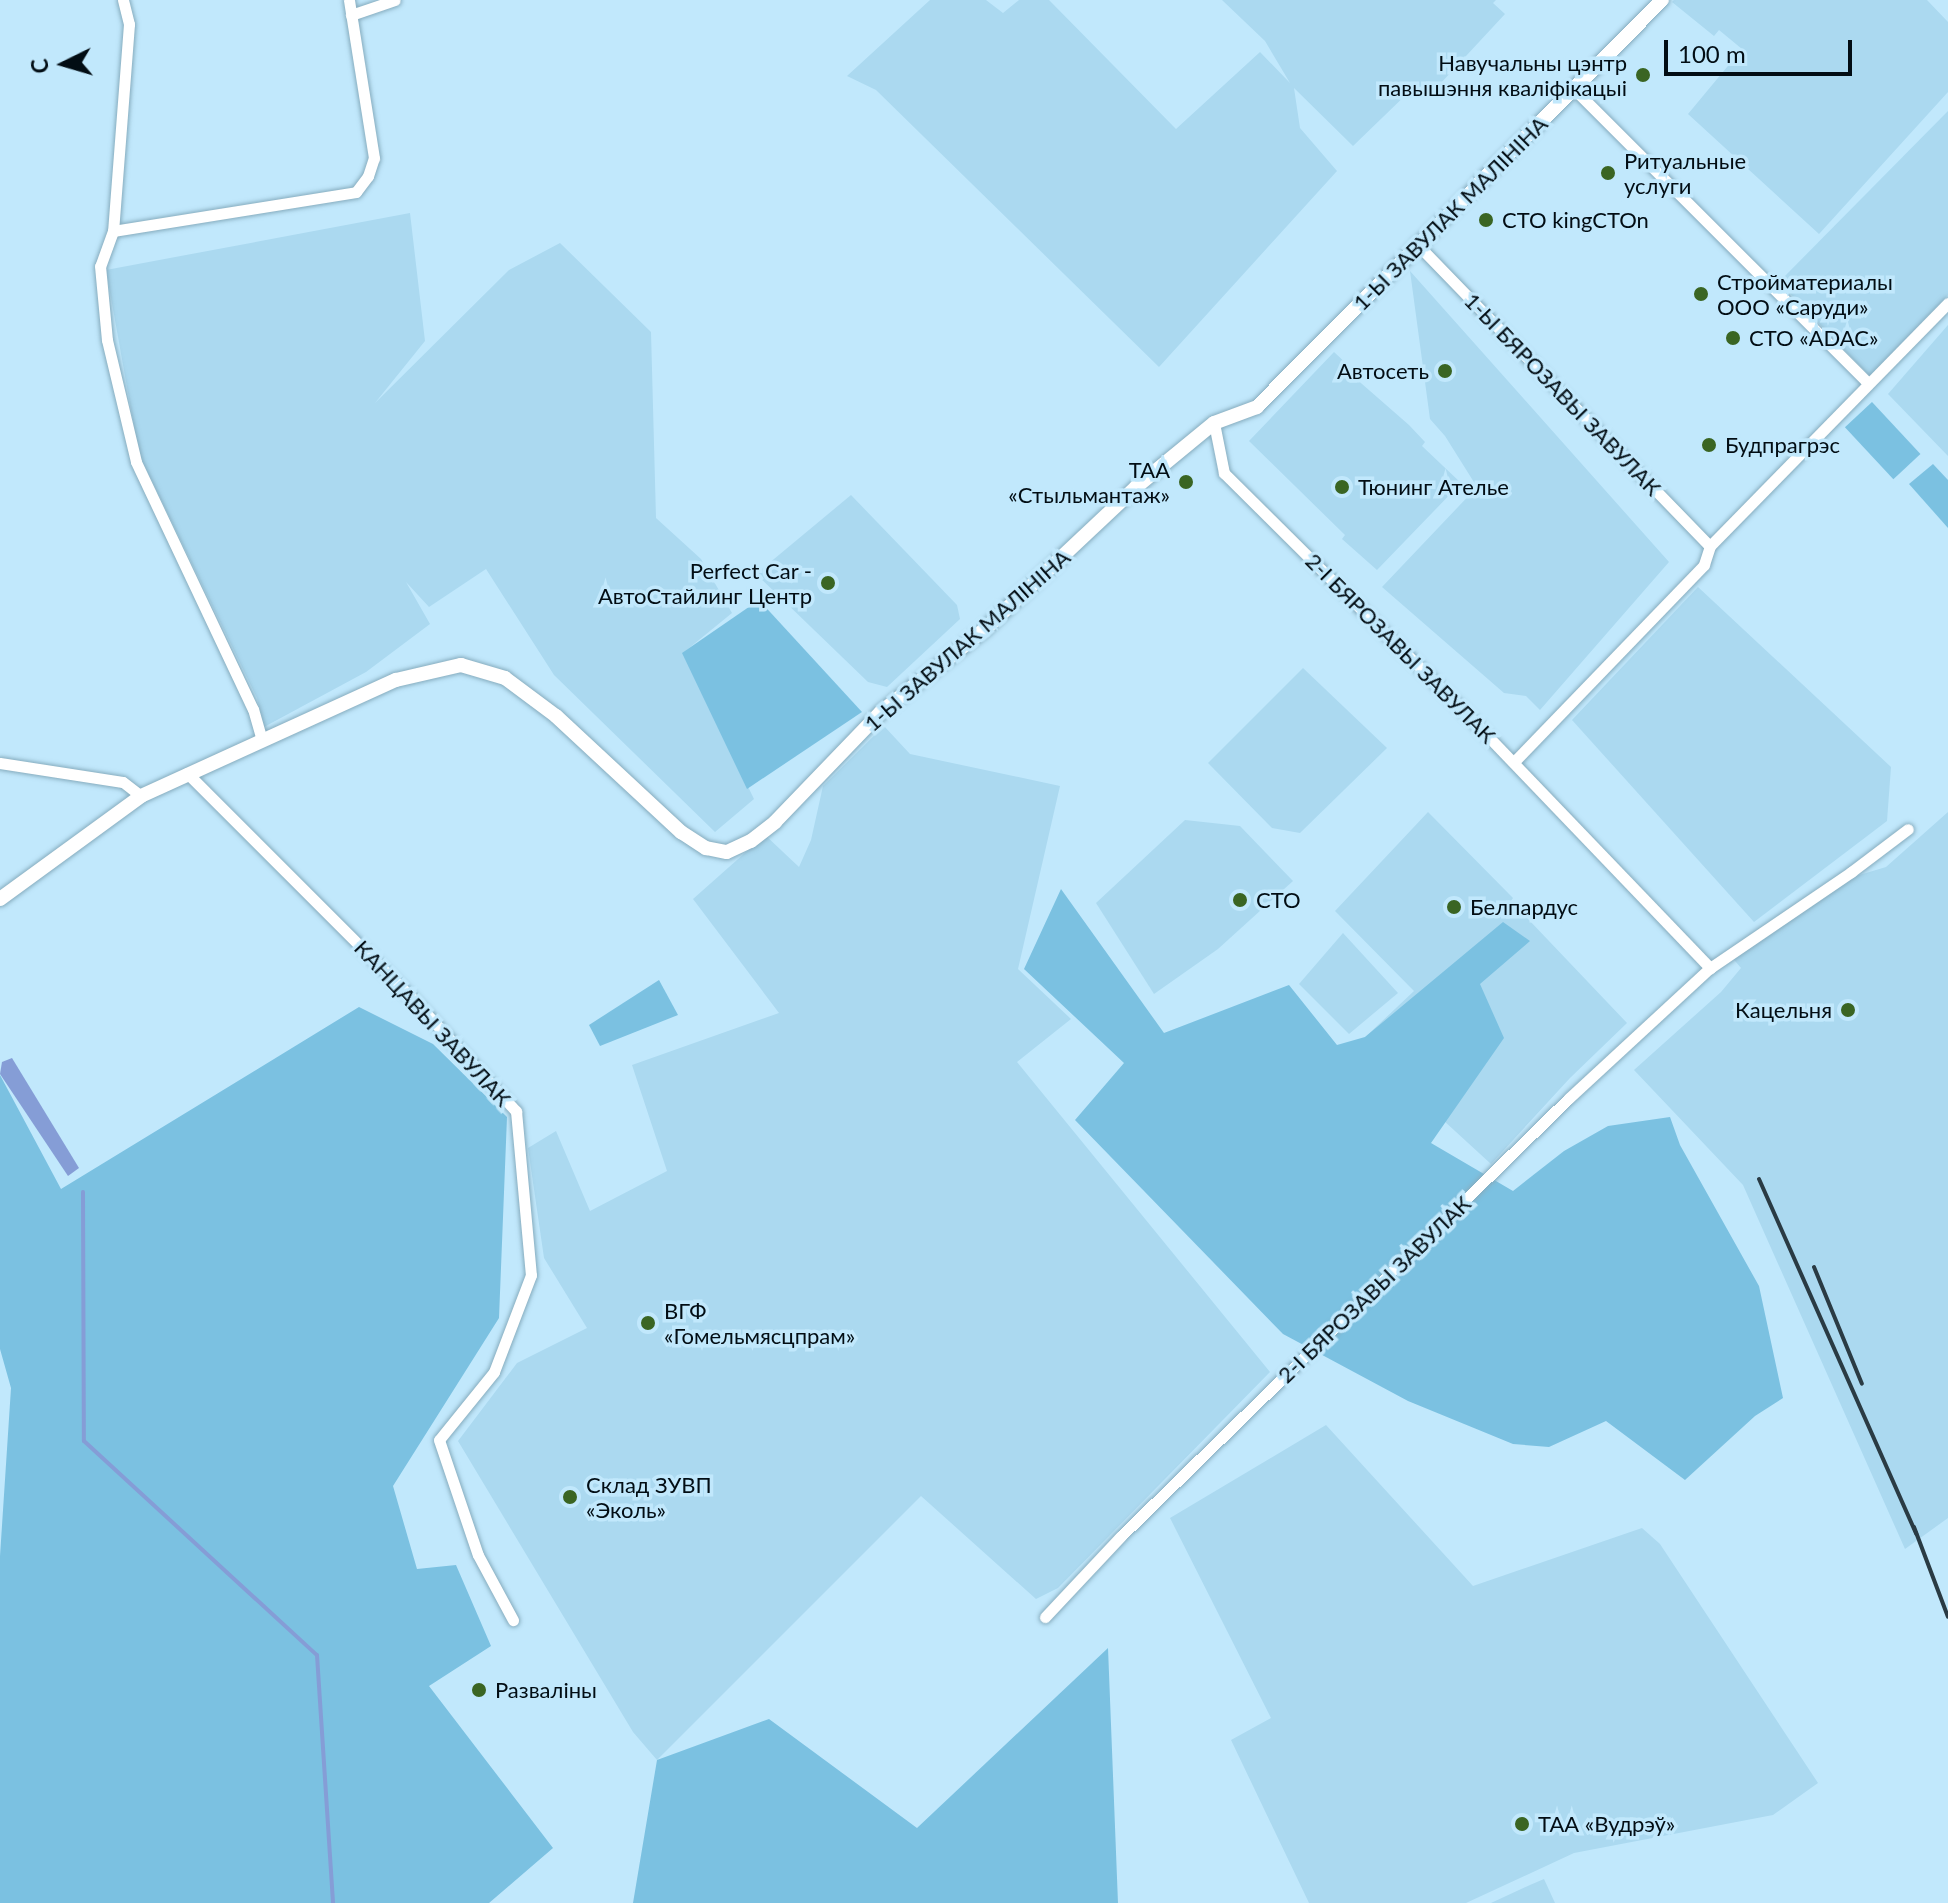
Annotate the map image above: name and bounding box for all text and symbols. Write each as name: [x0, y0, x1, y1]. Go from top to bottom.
north arrow: [24, 24, 104, 104]
scale bar: [1668, 24, 1856, 74]
text: 100 m: [1678, 39, 1746, 68]
place label: Навучальны цэнтр павышэння кваліфікацыі: [1378, 49, 1627, 100]
text: С: [26, 58, 54, 75]
marker: Навучальны цэнтр павышэння кваліфікацыі: [1634, 66, 1652, 84]
street label: 1-Ы ЗАВУЛАК МАЛІНІНА: [1347, 110, 1553, 316]
place label: Ритуальные услуги: [1624, 147, 1746, 198]
marker: Ритуальные услуги: [1599, 164, 1617, 182]
place label: СТО kingCTOn: [1502, 207, 1649, 233]
marker: СТО kingCTOn: [1477, 211, 1495, 229]
place label: Стройматериалы ООО «Саруди»: [1717, 268, 1893, 320]
marker: Стройматериалы ООО «Саруди»: [1692, 285, 1710, 303]
street label: 1-Ы БЯРОЗАВЫ ЗАВУЛАК: [1459, 287, 1667, 501]
place label: СТО «ADAC»: [1749, 325, 1878, 351]
marker: СТО «ADAC»: [1724, 329, 1742, 347]
place label: Автосеть: [1337, 358, 1429, 384]
marker: Автосеть: [1436, 362, 1454, 380]
place label: Будпрагрэс: [1725, 432, 1840, 458]
marker: Будпрагрэс: [1700, 436, 1718, 454]
place label: ТАА «Стыльмантаж»: [1008, 456, 1170, 508]
marker: ТАА «Стыльмантаж»: [1177, 473, 1195, 491]
place label: Тюнинг Ателье: [1358, 474, 1509, 500]
marker: Тюнинг Ателье: [1333, 478, 1351, 496]
street label: 1-Ы ЗАВУЛАК МАЛІНІНА: [859, 544, 1075, 736]
street label: 2-І БЯРОЗАВЫ ЗАВУЛАК: [1301, 548, 1501, 748]
place label: Perfect Car - АвтоСтайлинг Центр: [598, 557, 812, 608]
marker: Perfect Car - АвтоСтайлинг Центр: [819, 574, 837, 592]
place label: СТО: [1256, 887, 1301, 913]
marker: СТО: [1231, 891, 1249, 909]
place label: Белпардус: [1470, 894, 1578, 920]
marker: Белпардус: [1445, 898, 1463, 916]
street label: КАНЦАВЫ ЗАВУЛАК: [349, 934, 517, 1112]
place label: Кацельня: [1735, 997, 1832, 1023]
marker: Кацельня: [1839, 1001, 1857, 1019]
street label: 2-І БЯРОЗАВЫ ЗАВУЛАК: [1272, 1190, 1476, 1388]
place label: ВГФ «Гомельмясцпрам»: [664, 1297, 855, 1348]
marker: ВГФ «Гомельмясцпрам»: [639, 1314, 657, 1332]
place label: Склад ЗУВП «Эколь»: [586, 1471, 712, 1522]
marker: Склад ЗУВП «Эколь»: [561, 1488, 579, 1506]
place label: Разваліны: [495, 1677, 597, 1703]
marker: Разваліны: [470, 1681, 488, 1699]
place label: ТАА «Вудрэў»: [1538, 1811, 1675, 1837]
marker: ТАА «Вудрэў»: [1513, 1815, 1531, 1833]

